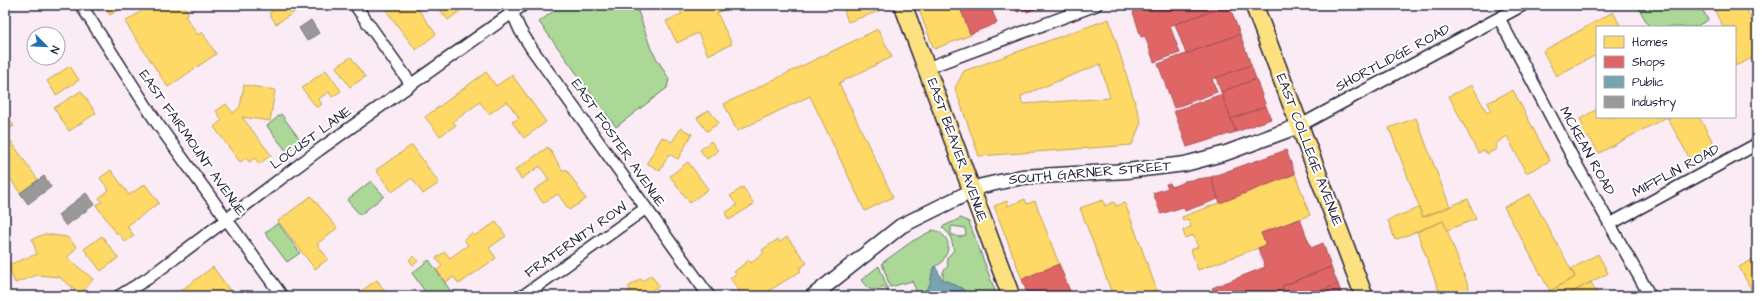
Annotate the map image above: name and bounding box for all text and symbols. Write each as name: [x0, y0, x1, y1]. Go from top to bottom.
street label: SHORTLIDGE ROAD: [1332, 19, 1454, 97]
north arrow: [26, 26, 66, 66]
legend: [1596, 26, 1736, 118]
text: Homes: [1632, 34, 1668, 51]
text: N: [46, 44, 63, 56]
text: Shops: [1632, 54, 1665, 71]
street label: EAST FAIRMOUNT AVENUE: [134, 66, 251, 221]
street label: EAST COLLEGE AVENUE: [1271, 71, 1348, 230]
text: Public: [1632, 74, 1664, 91]
street label: EAST FOSTER AVENUE: [566, 75, 670, 212]
street label: EAST BEAVER AVENUE: [922, 75, 993, 225]
text: Industry: [1632, 94, 1677, 112]
street label: LOCUST LANE: [266, 101, 356, 174]
street label: MCKEAN ROAD: [1554, 103, 1620, 199]
street label: MIFFLIN ROAD: [1629, 139, 1723, 203]
street label: SOUTH GARNER STREET: [1008, 156, 1172, 190]
street label: FRATERNITY ROW: [521, 197, 631, 283]

